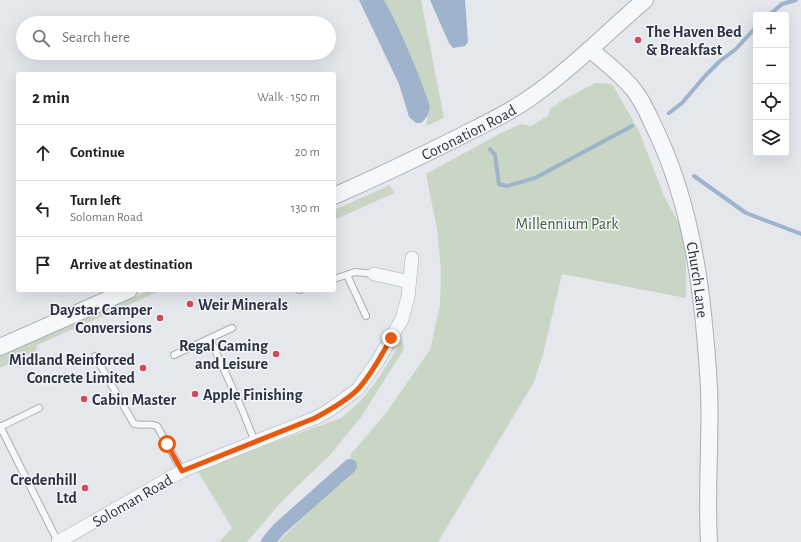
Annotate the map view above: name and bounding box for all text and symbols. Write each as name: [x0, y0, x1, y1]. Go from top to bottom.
map controls: [753, 12, 789, 156]
button: +: [753, 12, 789, 48]
search box: [16, 16, 336, 60]
place label: The Haven Bed & Breakfast: [646, 24, 742, 58]
icon: search: [30, 27, 52, 49]
text: Search here: [62, 30, 130, 45]
marker: The Haven Bed & Breakfast: [633, 35, 643, 45]
button: −: [753, 48, 789, 84]
button: locate: [753, 84, 789, 120]
text: 2 min: [32, 89, 70, 106]
text: Walk · 150 m: [257, 91, 320, 104]
street label: Coronation Road: [419, 102, 519, 163]
button: layers: [753, 120, 789, 156]
icon: ahead: [32, 142, 54, 164]
text: Continue: [70, 145, 125, 160]
text: 20 m: [295, 146, 320, 159]
text: Turn left: [70, 193, 121, 208]
icon: left: [32, 198, 54, 220]
text: 130 m: [291, 202, 320, 215]
text: Soloman Road: [70, 211, 143, 224]
park label: Millennium Park: [515, 216, 619, 232]
street label: Church Lane: [683, 241, 710, 319]
icon: arrive: [32, 254, 54, 276]
text: Arrive at destination: [70, 257, 193, 272]
place label: Weir Minerals: [198, 297, 288, 313]
marker: Weir Minerals: [185, 299, 195, 309]
place label: Daystar Camper Conversions: [50, 302, 152, 336]
marker: Daystar Camper Conversions: [155, 313, 165, 323]
route end: [382, 329, 400, 347]
place label: Regal Gaming and Leisure: [179, 338, 269, 372]
marker: Regal Gaming and Leisure: [271, 349, 281, 359]
place label: Midland Reinforced Concrete Limited: [9, 352, 136, 386]
marker: Midland Reinforced Concrete Limited: [138, 363, 148, 373]
place label: Apple Finishing: [203, 387, 303, 403]
marker: Apple Finishing: [190, 389, 200, 399]
place label: Cabin Master: [92, 392, 177, 408]
marker: Cabin Master: [79, 394, 89, 404]
route start: [158, 435, 176, 453]
place label: Credenhill Ltd: [10, 472, 78, 506]
street label: Soloman Road: [90, 472, 175, 530]
marker: Credenhill Ltd: [80, 483, 90, 493]

